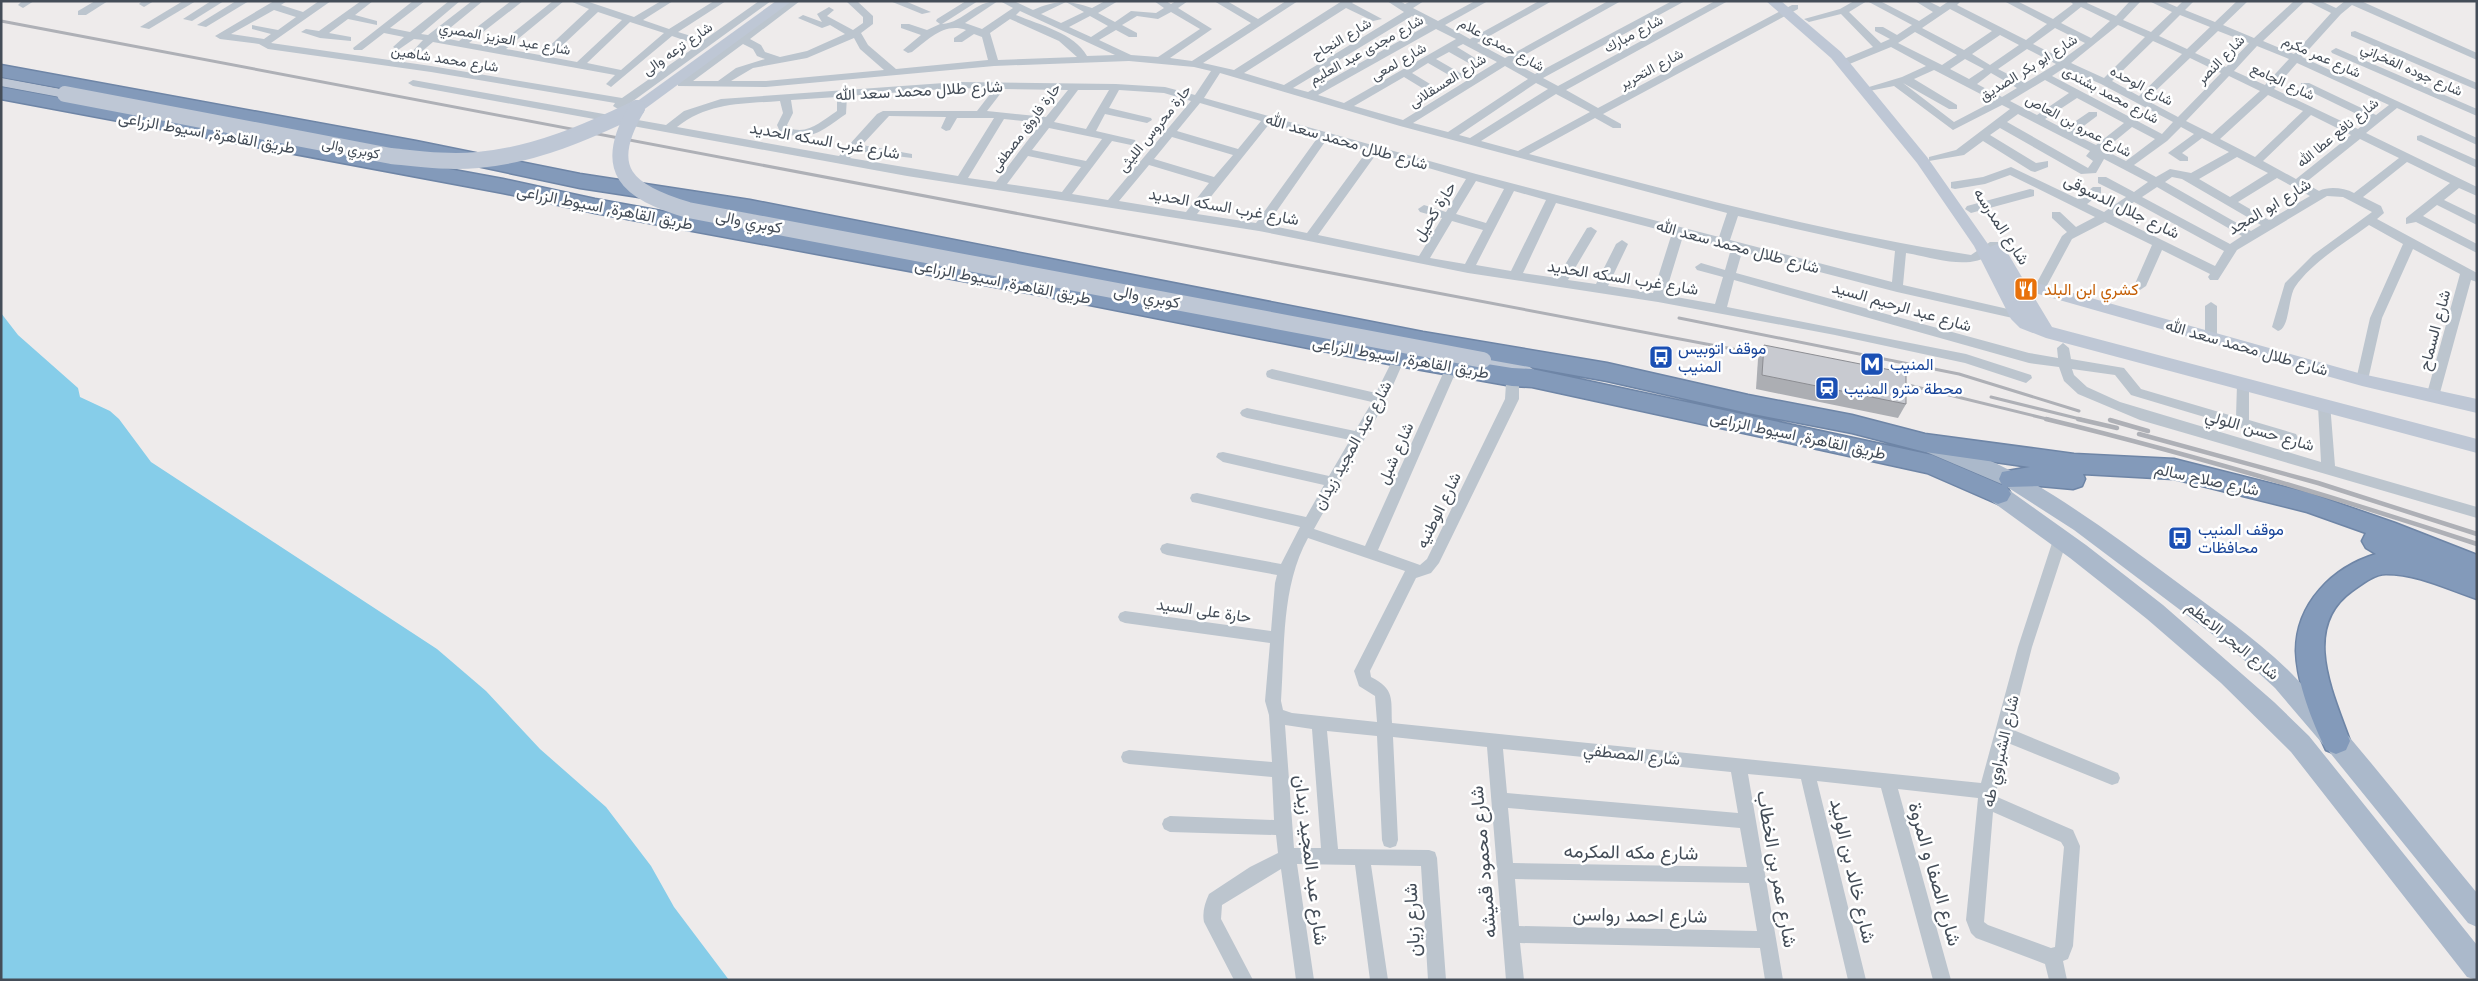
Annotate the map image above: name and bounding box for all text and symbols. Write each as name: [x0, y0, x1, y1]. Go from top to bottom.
street label: شارع مبارك: [1601, 10, 1667, 58]
street label: شارع مجدى عبد العليم: [1306, 11, 1427, 90]
street label: شارع النجاح: [1308, 14, 1375, 65]
street label: شارع حمدى علام: [1455, 14, 1548, 77]
street label: شارع عبد العزيز المصري: [437, 18, 572, 62]
street label: شارع ترعه والى: [639, 18, 717, 81]
street label: شارع ابو بكر الصديق: [1976, 30, 2082, 106]
street label: شارع النصر: [2192, 31, 2250, 90]
street label: شارع عمر مكرم: [2279, 31, 2364, 84]
street label: شارع لمعى: [1367, 38, 1430, 86]
street label: شارع جوده الفخراني: [2357, 39, 2465, 103]
street label: شارع محمد شاهين: [390, 41, 500, 78]
street label: شارع التحرير: [1615, 44, 1687, 95]
street label: شارع العسقلانى: [1405, 50, 1490, 113]
street label: شارع الجامع: [2247, 59, 2318, 106]
street label: شارع محمد بشندى: [2059, 61, 2162, 129]
street label: شارع الوحده: [2106, 61, 2176, 111]
street label: شارع طلال محمد سعد الله: [835, 76, 1004, 106]
street label: حارة فاروق مصطفى: [986, 79, 1065, 175]
street label: حارة محروس الليثى: [1114, 81, 1195, 176]
street label: شارع عمرو بن العاص: [2022, 90, 2135, 163]
street label: شارع نافع عطا الله: [2293, 94, 2383, 173]
street label: طريق القاهرة, اسيوط الزراعى: [117, 107, 297, 158]
street label: شارع طلال محمد سعد الله: [1263, 108, 1431, 176]
street label: شارع غرب السكه الحديد: [748, 117, 902, 165]
street label: كوبري والى: [320, 134, 381, 166]
street label: شارع جلال الدسوقى: [2060, 169, 2183, 244]
street label: شارع ابو المجد: [2224, 173, 2315, 240]
street label: حارة كحيل: [1408, 177, 1461, 245]
street label: طريق القاهرة, اسيوط الزراعى: [515, 180, 695, 235]
street label: شارع غرب السكه الحديد: [1147, 183, 1301, 231]
street label: شارع المدرسه: [1968, 184, 2034, 269]
street label: كوبري والى: [714, 205, 784, 241]
street label: شارع طلال محمد سعد الله: [1654, 215, 1822, 279]
street label: طريق القاهرة, اسيوط الزراعى: [913, 254, 1093, 309]
street label: شارع غرب السكه الحديد: [1546, 255, 1700, 301]
restaurant icon: كشري ابن البلد: [2013, 276, 2039, 302]
street label: شارع عبد الرحيم السيد: [1829, 277, 1974, 337]
place label: كشري ابن البلد: [2044, 279, 2139, 303]
street label: كوبري والى: [1112, 280, 1182, 316]
street label: شارع السماح: [2414, 288, 2456, 373]
street label: شارع طلال محمد سعد الله: [2163, 314, 2331, 382]
street label: طريق القاهرة, اسيوط الزراعى: [1311, 332, 1491, 383]
place label: موقف اتوبيس المنيب: [1678, 338, 1766, 376]
bus stop icon: موقف اتوبيس المنيب: [1648, 344, 1674, 370]
metro station icon: المنيب: [1859, 351, 1885, 377]
place label: المنيب: [1890, 354, 1934, 374]
station icon: محطة مترو المنيب: [1814, 375, 1840, 401]
street label: شارع عبد المجيد زيدان: [1308, 377, 1397, 514]
place label: محطة مترو المنيب: [1844, 378, 1962, 399]
street label: شارع حسن اللولي: [2202, 405, 2317, 459]
street label: طريق القاهرة, اسيوط الزراعى: [1708, 407, 1888, 464]
street label: شارع شبل: [1373, 419, 1419, 488]
street label: شارع صلاح سالم: [2152, 458, 2261, 502]
street label: شارع الوطنيه: [1411, 469, 1467, 552]
place label: موقف المنيب محافظات: [2198, 519, 2284, 557]
bus stop icon: موقف المنيب محافظات: [2167, 525, 2193, 551]
street label: حارة على السيد: [1155, 593, 1253, 628]
street label: شارع البحر الاعظم: [2181, 596, 2284, 685]
street label: شارع الشبراوي طه: [1977, 693, 2027, 810]
street label: شارع المصطفي: [1582, 739, 1681, 773]
street label: شارع عبد المجيد زيدان: [1288, 774, 1333, 947]
street label: شارع محمود قميشه: [1465, 785, 1502, 939]
street label: شارع عمر بن الخطاب: [1751, 789, 1802, 949]
street label: شارع خالد بن الوليد: [1824, 796, 1881, 946]
street label: شارع الصفا و المروة: [1903, 799, 1967, 949]
street label: شارع مكه المكرمه: [1563, 839, 1699, 866]
street label: شارع زيان: [1399, 882, 1426, 957]
street label: شارع احمد رواسن: [1572, 902, 1708, 929]

